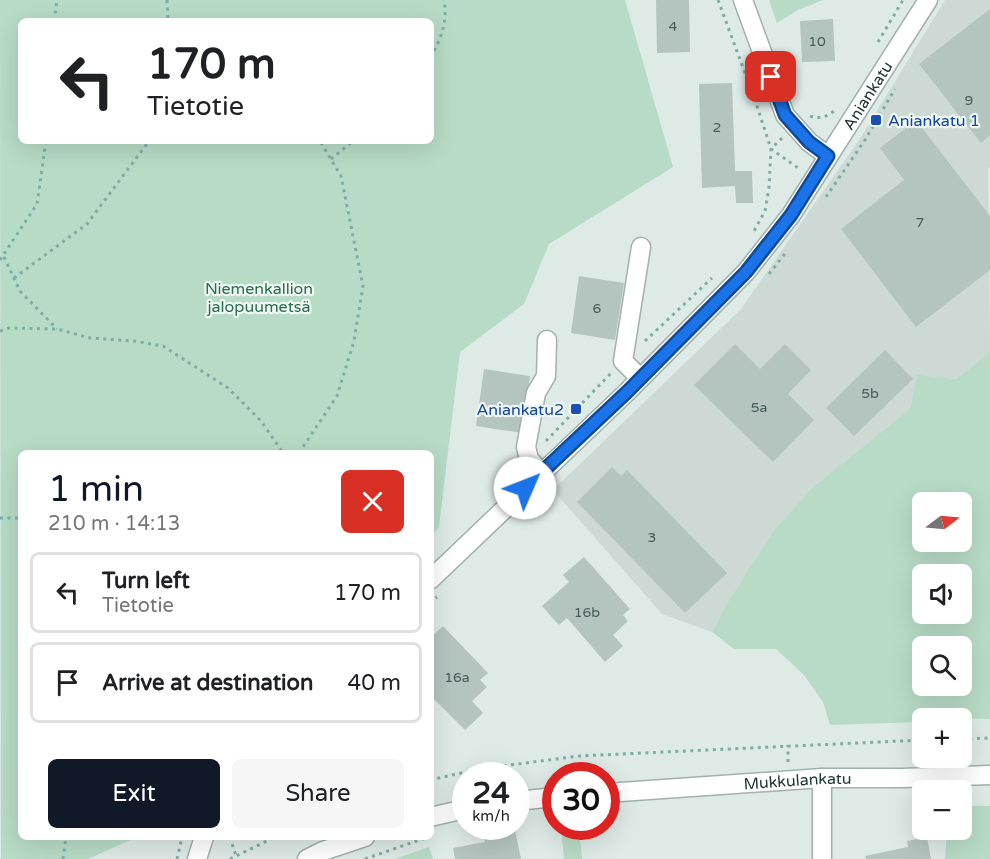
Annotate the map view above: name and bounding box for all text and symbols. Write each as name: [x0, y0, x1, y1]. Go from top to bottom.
house number: 4: [669, 18, 678, 35]
house number: 10: [808, 33, 826, 50]
text: 170 m: [147, 39, 276, 90]
icon: left: [48, 42, 126, 120]
pin: [745, 51, 796, 102]
street label: Aniankatu: [839, 58, 897, 134]
icon: arrive: [754, 60, 787, 93]
text: Tietotie: [147, 90, 244, 123]
house number: 9: [965, 92, 973, 109]
place label: Aniankatu 1: [888, 111, 980, 131]
marker: Aniankatu 1: [869, 113, 883, 127]
house number: 2: [713, 119, 721, 136]
house number: 7: [916, 214, 924, 231]
park label: Niemenkallion jalopuumetsä: [205, 279, 313, 317]
house number: 6: [593, 300, 602, 317]
house number: 5b: [861, 385, 879, 402]
house number: 5a: [751, 399, 767, 416]
place label: Aniankatu2: [476, 400, 564, 420]
marker: Aniankatu2: [569, 402, 583, 416]
position arrow: [493, 456, 557, 520]
text: 1 min: [48, 468, 144, 511]
button: close: [341, 470, 404, 533]
north arrow: [912, 492, 972, 552]
map controls: [912, 492, 972, 840]
text: 210 m · 14:13: [48, 512, 180, 536]
house number: 3: [648, 529, 656, 546]
button: sound: [912, 564, 972, 624]
text: Turn left: [102, 568, 190, 594]
icon: left: [51, 576, 84, 609]
text: 170 m: [334, 580, 401, 606]
text: Tietotie: [102, 594, 174, 618]
house number: 16b: [574, 604, 600, 621]
button: search: [912, 636, 972, 696]
icon: arrive: [51, 666, 84, 699]
house number: 16a: [444, 669, 470, 686]
text: Arrive at destination: [102, 670, 313, 696]
text: 40 m: [347, 670, 401, 696]
button: +: [912, 708, 972, 768]
button: Exit: [48, 759, 220, 828]
button: Share: [232, 759, 404, 828]
speed limit sign: 30: [542, 762, 620, 840]
street label: Mukkulankatu: [743, 769, 852, 794]
text: 24: [472, 775, 510, 812]
button: −: [912, 780, 972, 840]
text: km/h: [472, 807, 510, 825]

